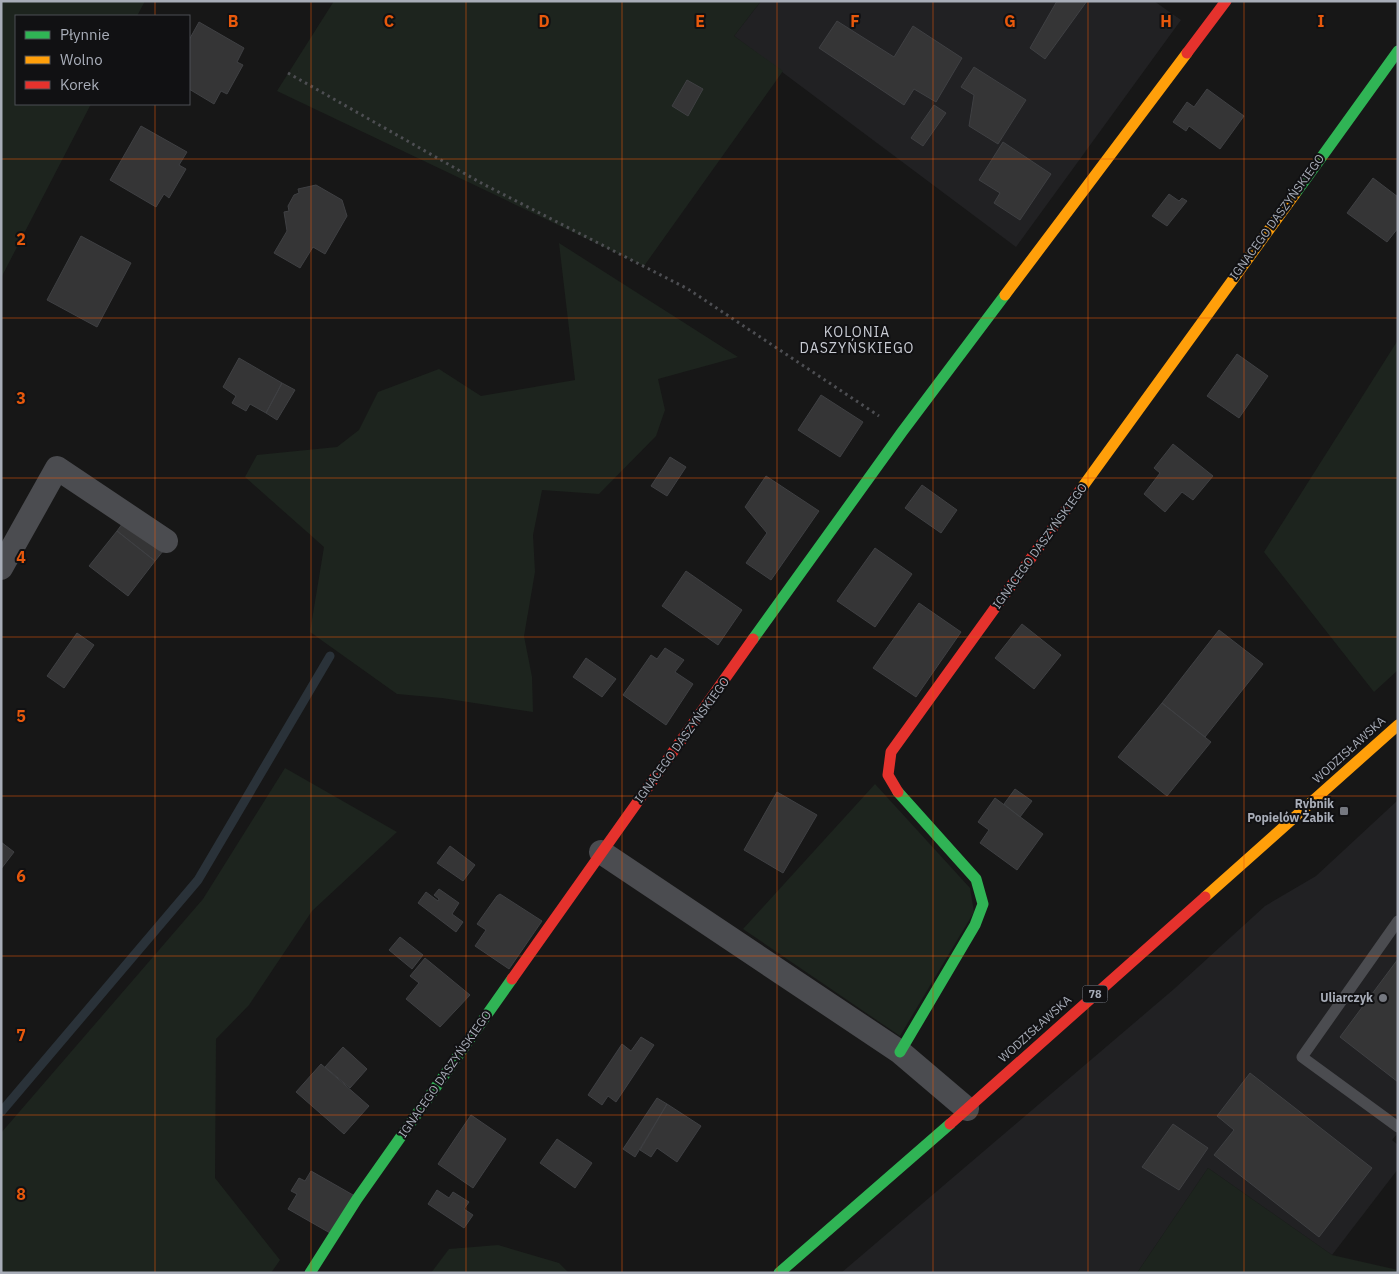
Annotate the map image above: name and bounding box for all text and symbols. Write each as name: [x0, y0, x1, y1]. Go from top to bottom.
text: B: [228, 11, 239, 31]
text: C: [384, 11, 394, 31]
text: D: [538, 11, 550, 31]
text: E: [695, 11, 705, 31]
text: F: [850, 11, 860, 31]
text: G: [1004, 11, 1016, 31]
text: H: [1160, 11, 1172, 31]
text: I: [1318, 11, 1325, 31]
legend: [15, 15, 190, 105]
text: Płynnie: [60, 25, 110, 44]
text: Wolno: [60, 50, 103, 69]
text: Korek: [60, 75, 99, 94]
street label: IGNACEGO DASZYŃSKIEGO: [1226, 151, 1327, 282]
text: 2: [16, 229, 26, 249]
district label: KOLONIA DASZYŃSKIEGO: [799, 323, 915, 357]
text: 3: [16, 388, 26, 408]
street label: IGNACEGO DASZYŃSKIEGO: [989, 480, 1090, 611]
text: 4: [16, 547, 26, 567]
street label: IGNACEGO DASZYŃSKIEGO: [631, 674, 732, 805]
text: 5: [16, 706, 26, 726]
street label: WODZISŁAWSKA: [1309, 713, 1388, 786]
place label: Rybnik Popielów Żabik: [1247, 796, 1334, 825]
marker: Rybnik Popielów Żabik: [1338, 805, 1350, 817]
text: 6: [16, 866, 26, 886]
road number: 78: [1082, 986, 1108, 1002]
place label: Uliarczyk: [1320, 990, 1373, 1005]
street label: WODZISŁAWSKA: [995, 992, 1074, 1065]
marker: Uliarczyk: [1377, 992, 1389, 1004]
street label: IGNACEGO DASZYŃSKIEGO: [395, 1007, 494, 1140]
text: 7: [16, 1025, 26, 1045]
text: 8: [16, 1184, 26, 1204]

